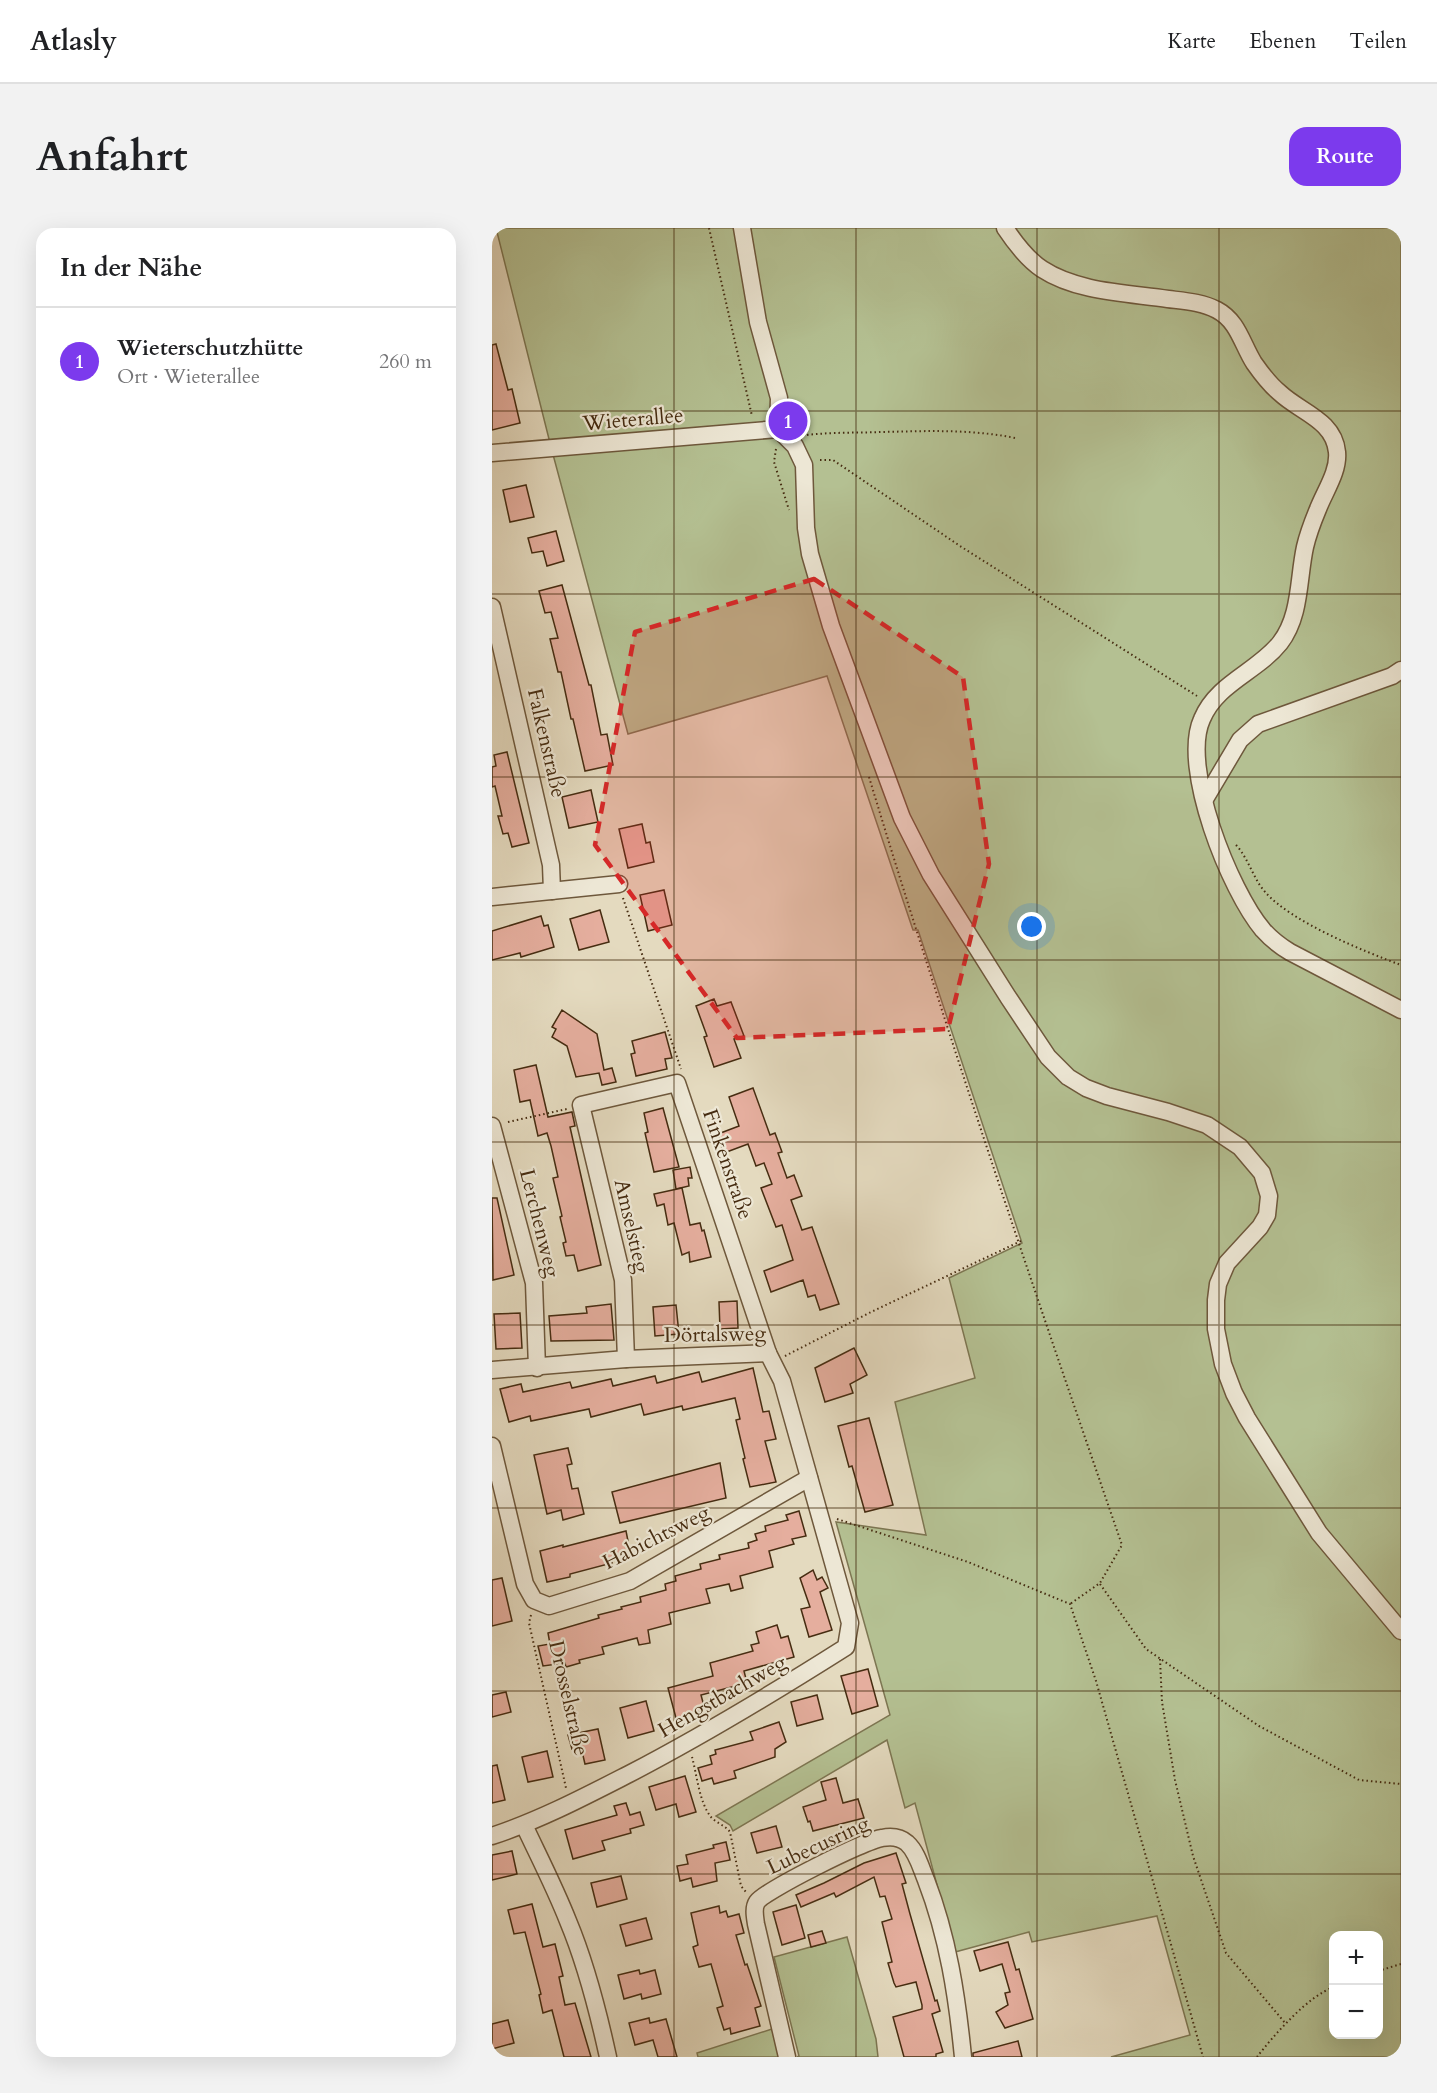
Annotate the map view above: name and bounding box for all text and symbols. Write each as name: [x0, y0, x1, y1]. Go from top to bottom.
text: Atlasly: [30, 22, 117, 60]
text: Karte: [1168, 27, 1216, 56]
text: Ebenen: [1249, 27, 1316, 56]
text: Teilen: [1349, 27, 1407, 56]
button: Route: [1289, 127, 1401, 186]
text: Anfahrt: [36, 128, 188, 185]
text: In der Nähe: [60, 250, 202, 285]
text: Wieterschutzhütte: [117, 333, 303, 363]
text: 1: [74, 348, 85, 375]
text: 260 m: [379, 348, 432, 375]
text: Ort · Wieterallee: [117, 363, 260, 390]
pin: 1: [768, 398, 808, 444]
street label: Wieterallee: [580, 401, 685, 438]
street label: Falkenstraße: [520, 686, 573, 801]
your location: [1017, 912, 1046, 941]
street label: Finkenstraße: [695, 1105, 760, 1223]
street label: Lerchenweg: [512, 1166, 567, 1281]
street label: Amselstieg: [607, 1176, 656, 1276]
street label: Dörtalsweg: [664, 1319, 767, 1350]
street label: Habichtsweg: [598, 1498, 715, 1577]
street label: Drosselstraße: [541, 1638, 596, 1759]
street label: Hengstbachweg: [653, 1648, 792, 1745]
street label: Lubecusring: [762, 1809, 875, 1882]
map controls: [1329, 1931, 1383, 2039]
button: +: [1329, 1931, 1383, 1985]
button: −: [1329, 1985, 1383, 2039]

